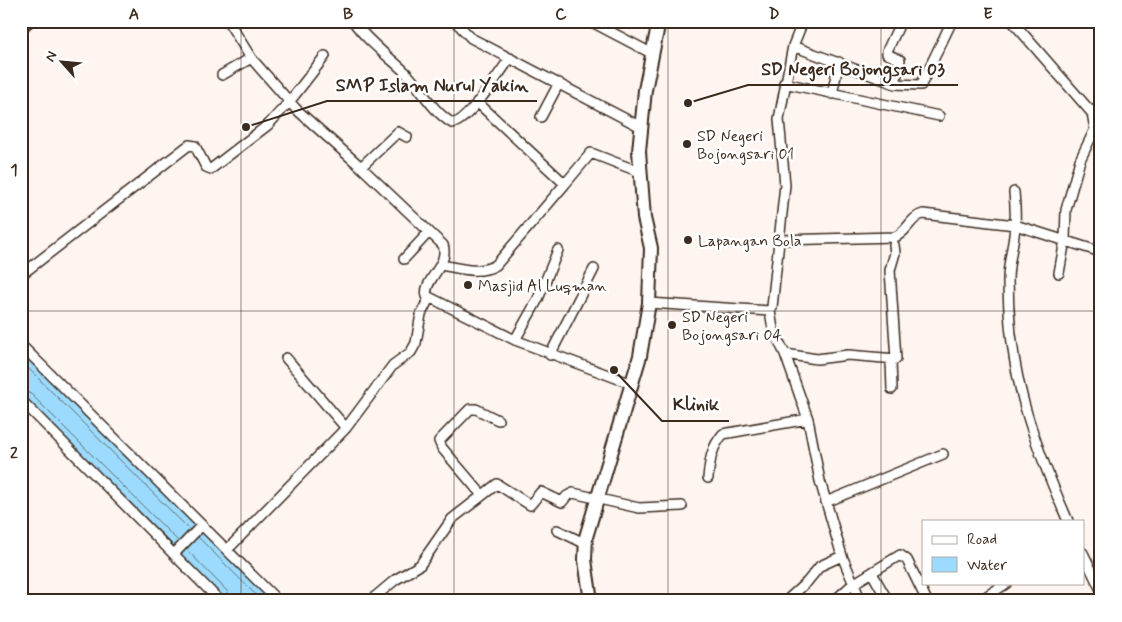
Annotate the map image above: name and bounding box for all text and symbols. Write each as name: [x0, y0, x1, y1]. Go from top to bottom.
text: A: [129, 4, 139, 25]
text: B: [343, 4, 353, 25]
text: C: [555, 4, 567, 25]
text: D: [768, 4, 780, 25]
text: E: [983, 4, 993, 25]
north arrow: [38, 38, 88, 88]
text: N: [41, 48, 61, 65]
callout: SD Negeri Bojongsari 03: [748, 52, 958, 85]
text: SD Negeri Bojongsari 03: [761, 58, 945, 84]
callout: SMP Islam Nurul Yakin: [327, 68, 537, 101]
text: SMP Islam Nurul Yakin: [336, 74, 529, 98]
place label: SD Negeri Bojongsari 01: [697, 126, 794, 165]
marker: SD Negeri Bojongsari 01: [681, 138, 693, 150]
text: 1: [10, 160, 18, 181]
place label: Lapangan Bola: [698, 231, 802, 252]
marker: Lapangan Bola: [682, 234, 694, 246]
place label: Masjid Al Luqman: [478, 276, 607, 297]
marker: Masjid Al Luqman: [462, 279, 474, 291]
place label: SD Negeri Bojongsari 04: [682, 307, 782, 346]
marker: SD Negeri Bojongsari 04: [666, 319, 678, 331]
callout: Klinik: [662, 388, 729, 421]
text: Klinik: [673, 393, 720, 417]
text: 2: [10, 443, 18, 464]
legend: [922, 520, 1084, 584]
text: Road: [967, 530, 997, 550]
text: Water: [967, 556, 1007, 576]

